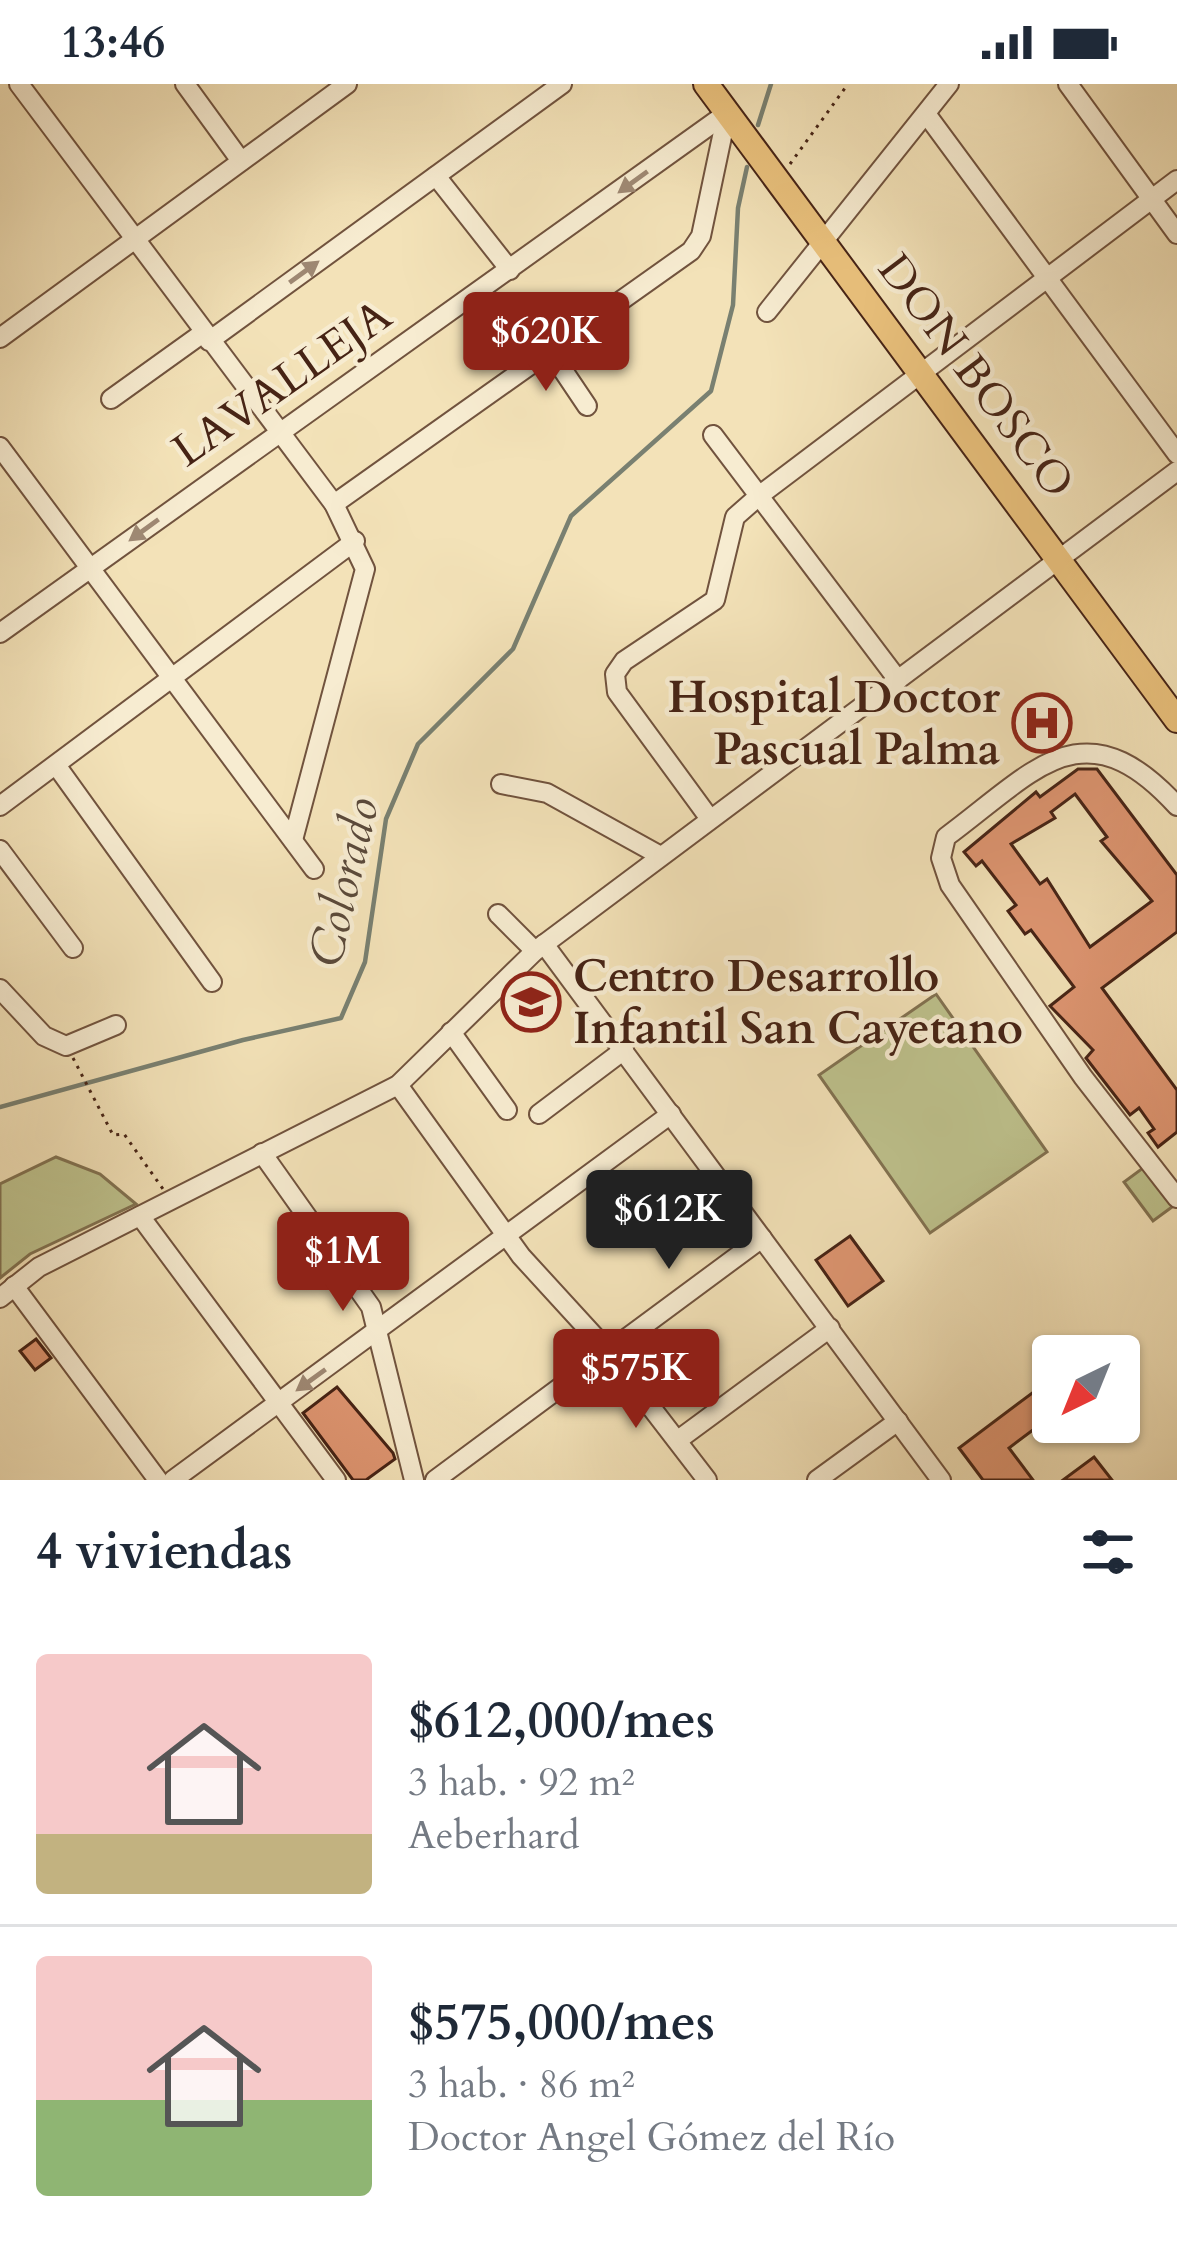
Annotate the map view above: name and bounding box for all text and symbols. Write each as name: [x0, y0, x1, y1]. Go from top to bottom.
text: 13:46: [60, 12, 165, 73]
one-way arrow: [616, 170, 649, 193]
street label: DON BOSCO: [864, 241, 1088, 511]
one-way arrow: [288, 261, 320, 285]
street label: LAVALLEJA: [161, 285, 403, 481]
pin: $620K: [462, 292, 630, 394]
text: $620K: [490, 304, 602, 357]
one-way arrow: [128, 517, 160, 541]
place label: Hospital Doctor Pascual Palma: [668, 667, 1001, 780]
hospital icon: Hospital Doctor Pascual Palma: [1011, 692, 1073, 754]
water label: Colorado: [293, 791, 395, 973]
place label: Centro Desarrollo Infantil San Cayetano: [573, 946, 1023, 1059]
school or university icon: Centro Desarrollo Infantil San Cayetano: [500, 971, 562, 1033]
pin: $612K: [585, 1170, 753, 1272]
text: $612K: [613, 1182, 725, 1235]
pin: $1M: [285, 1212, 401, 1314]
text: $1M: [304, 1224, 382, 1277]
pin: $575K: [552, 1329, 720, 1431]
north arrow: [1032, 1335, 1140, 1443]
map controls: [1032, 1335, 1140, 1443]
text: $575K: [580, 1341, 692, 1394]
one-way arrow: [295, 1368, 327, 1392]
text: 4 viviendas: [36, 1517, 292, 1587]
icon: filters: [1075, 1519, 1141, 1585]
text: $612,000/mes: [408, 1686, 715, 1756]
icon: home: [132, 1702, 276, 1846]
text: 3 hab. · 92 m²: [408, 1756, 635, 1809]
text: Aeberhard: [408, 1809, 580, 1862]
text: $575,000/mes: [408, 1988, 715, 2058]
icon: home: [132, 2004, 276, 2148]
text: 3 hab. · 86 m²: [408, 2058, 635, 2111]
text: Doctor Angel Gómez del Río: [408, 2111, 895, 2164]

